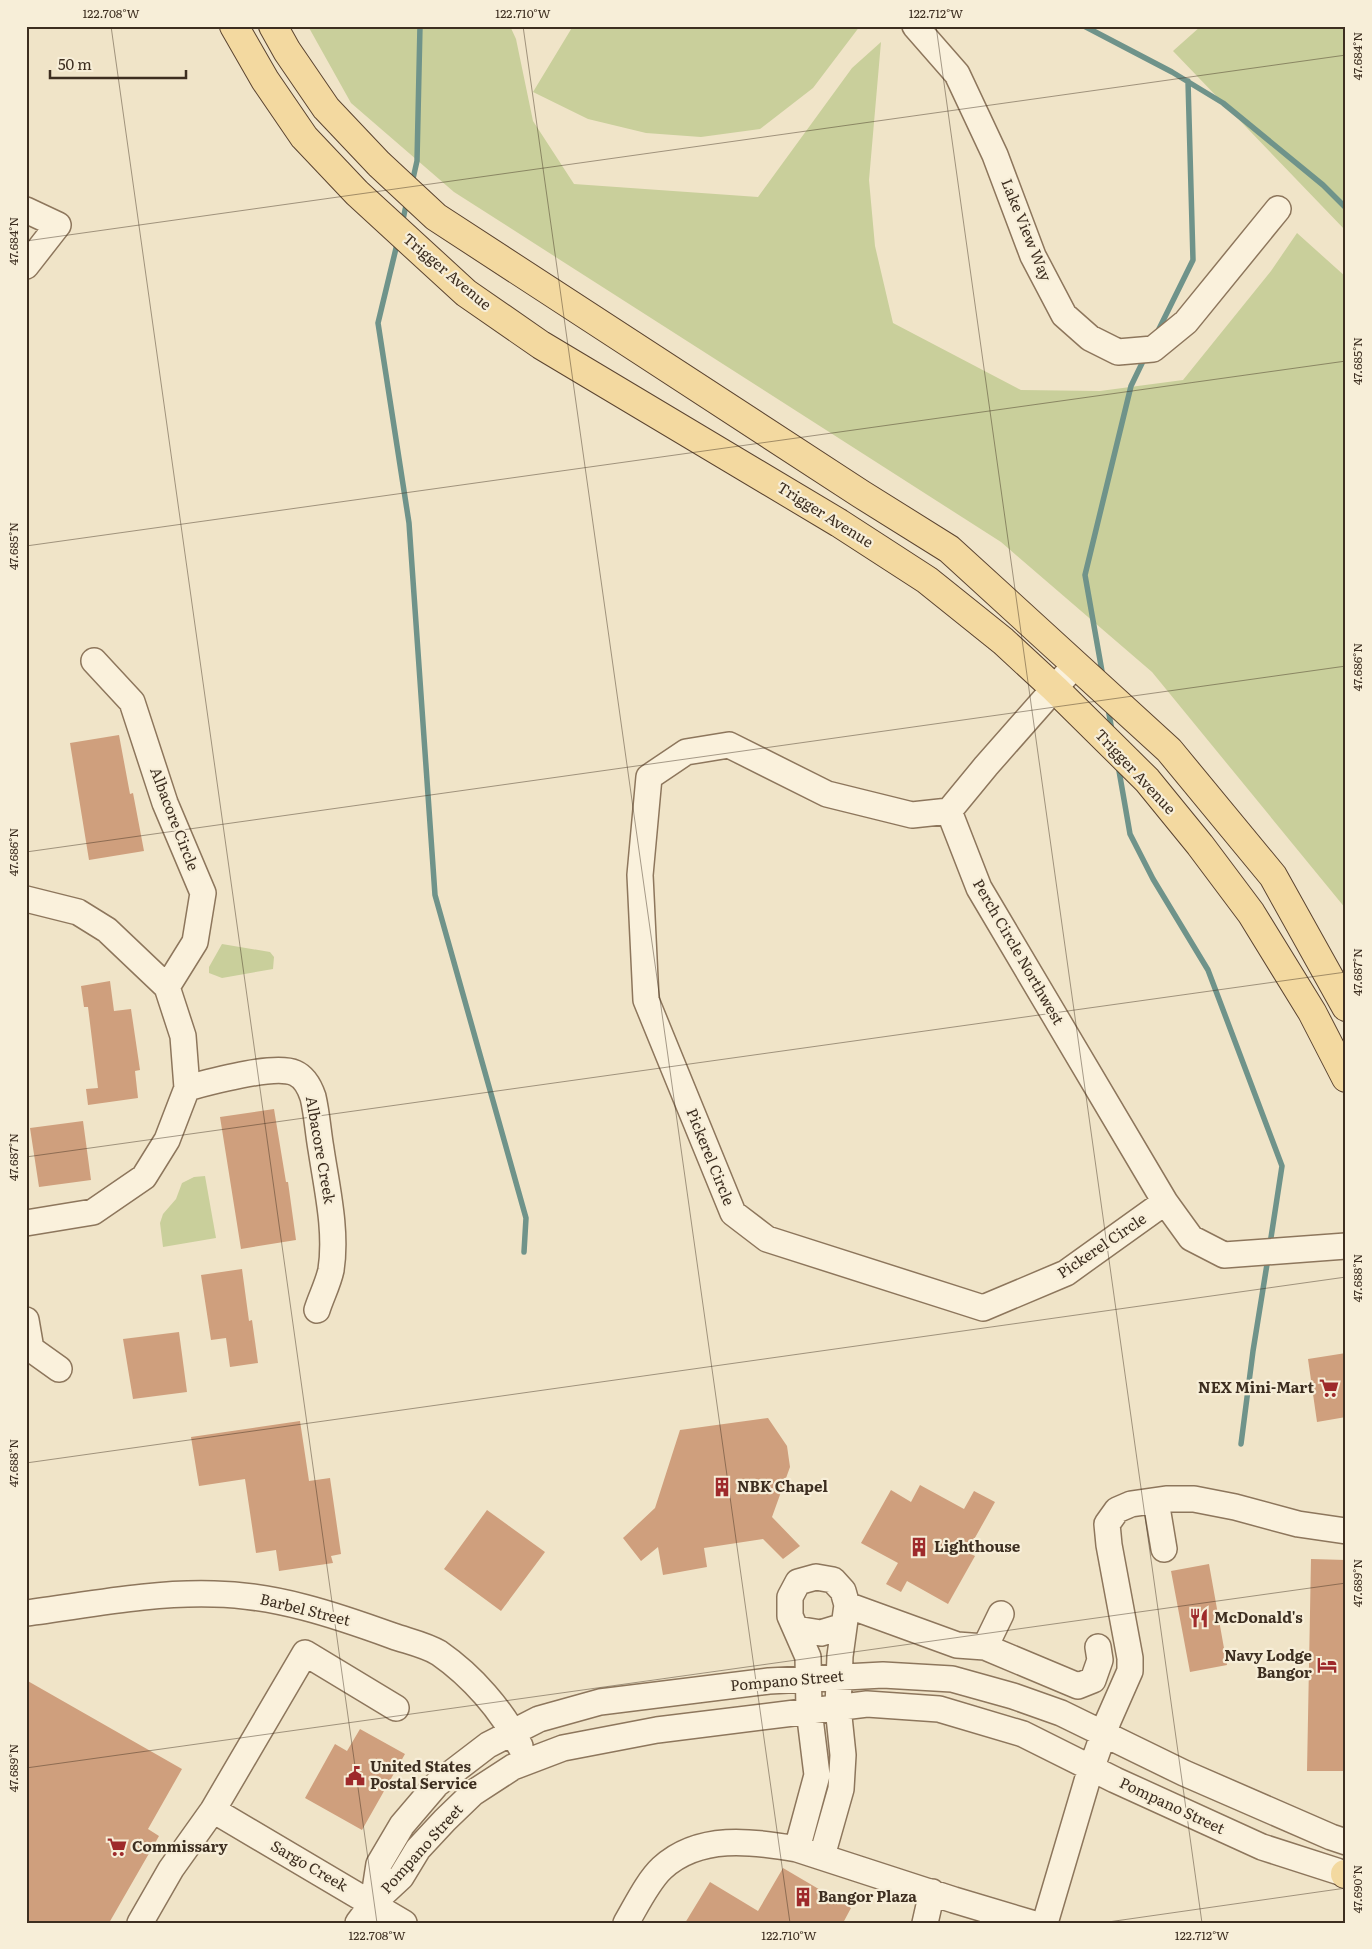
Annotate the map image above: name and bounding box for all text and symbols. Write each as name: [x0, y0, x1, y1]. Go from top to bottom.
text: 122.708°W: [82, 4, 140, 22]
text: 122.710°W: [495, 4, 551, 22]
text: 122.712°W: [909, 4, 963, 22]
text: 47.684°N: [1348, 32, 1366, 80]
scale bar: [50, 48, 186, 80]
text: 50 m: [58, 52, 92, 75]
street label: Lake View Way: [996, 175, 1059, 285]
text: 47.684°N: [4, 217, 22, 265]
street label: Trigger Avenue: [399, 227, 498, 315]
text: 47.685°N: [1348, 337, 1366, 385]
street label: Trigger Avenue: [773, 475, 879, 553]
text: 47.685°N: [4, 522, 22, 570]
text: 47.686°N: [1348, 643, 1366, 691]
street label: Trigger Avenue: [1090, 723, 1182, 819]
street label: Albacore Circle: [145, 763, 206, 874]
text: 47.686°N: [4, 828, 22, 876]
street label: Perch Circle Northwest: [968, 874, 1071, 1029]
text: 47.687°N: [1348, 948, 1366, 996]
street label: Albacore Creek: [301, 1094, 342, 1206]
street label: Pickerel Circle: [681, 1104, 741, 1209]
text: 47.687°N: [4, 1133, 22, 1181]
street label: Pickerel Circle: [1052, 1206, 1150, 1283]
text: 47.688°N: [1348, 1254, 1366, 1302]
place label: NEX Mini-Mart: [1198, 1375, 1314, 1398]
supermarket icon: NEX Mini-Mart: [1318, 1377, 1340, 1399]
text: 47.688°N: [4, 1439, 22, 1487]
place label: NBK Chapel: [737, 1474, 828, 1497]
building icon: NBK Chapel: [711, 1476, 733, 1498]
place label: Lighthouse: [934, 1534, 1021, 1557]
building icon: Lighthouse: [908, 1536, 930, 1558]
text: 47.689°N: [1348, 1559, 1366, 1607]
street label: Barbel Street: [258, 1586, 353, 1631]
place label: McDonald's: [1214, 1605, 1303, 1628]
restaurant icon: McDonald's: [1188, 1607, 1210, 1629]
place label: Navy Lodge Bangor: [1224, 1643, 1312, 1683]
hotel icon: Navy Lodge Bangor: [1316, 1654, 1338, 1676]
street label: Pompano Street: [729, 1663, 845, 1696]
text: 47.689°N: [4, 1744, 22, 1792]
place label: United States Postal Service: [370, 1754, 477, 1794]
public building icon: United States Postal Service: [344, 1765, 366, 1787]
street label: Pompano Street: [1116, 1770, 1229, 1839]
street label: Pompano Street: [374, 1798, 468, 1898]
street label: Sargo Creek: [267, 1833, 353, 1896]
place label: Commissary: [132, 1834, 229, 1857]
supermarket icon: Commissary: [106, 1836, 128, 1858]
text: 47.690°N: [1348, 1865, 1366, 1913]
place label: Bangor Plaza: [818, 1884, 917, 1907]
building icon: Bangor Plaza: [792, 1886, 814, 1908]
text: 122.708°W: [348, 1926, 406, 1944]
text: 122.710°W: [761, 1926, 817, 1944]
text: 122.712°W: [1175, 1926, 1229, 1944]

